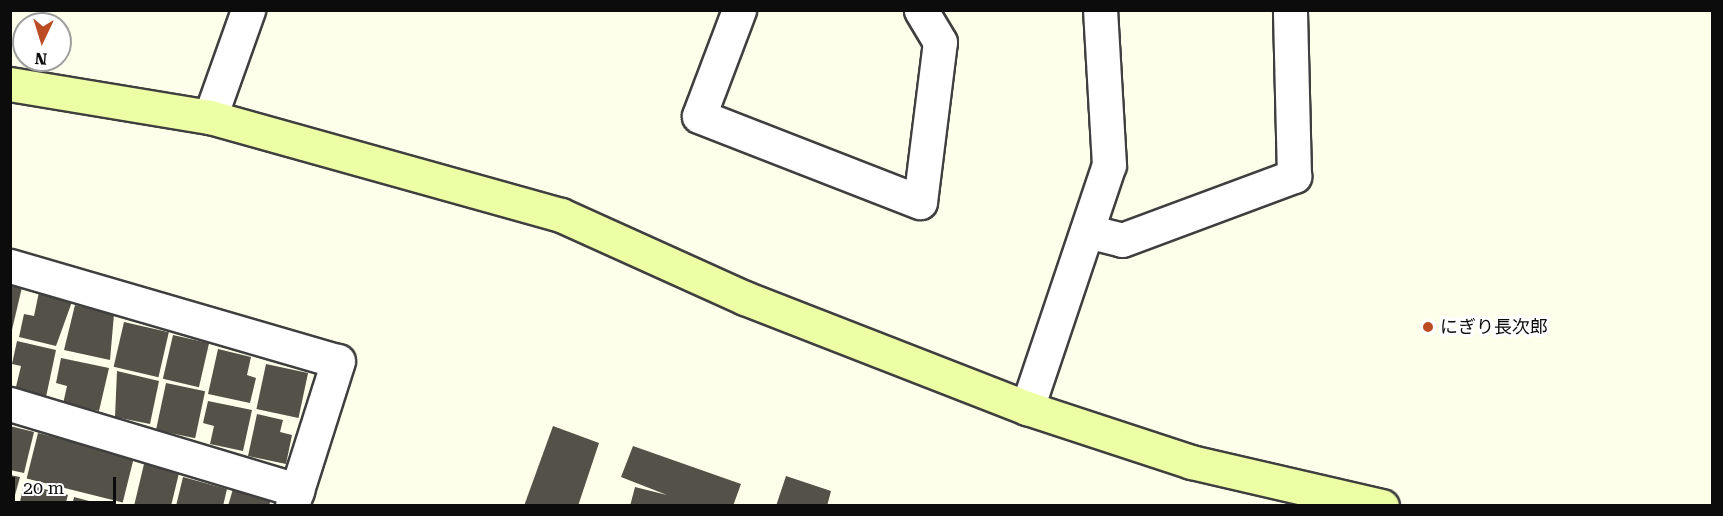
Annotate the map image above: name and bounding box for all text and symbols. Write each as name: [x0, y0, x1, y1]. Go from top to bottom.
north arrow: [12, 12, 72, 72]
text: N: [34, 49, 48, 68]
place label: にぎり長次郎: [1440, 316, 1548, 338]
marker: にぎり長次郎: [1421, 320, 1435, 334]
scale bar: [15, 465, 118, 503]
text: 20 m: [23, 477, 64, 498]

